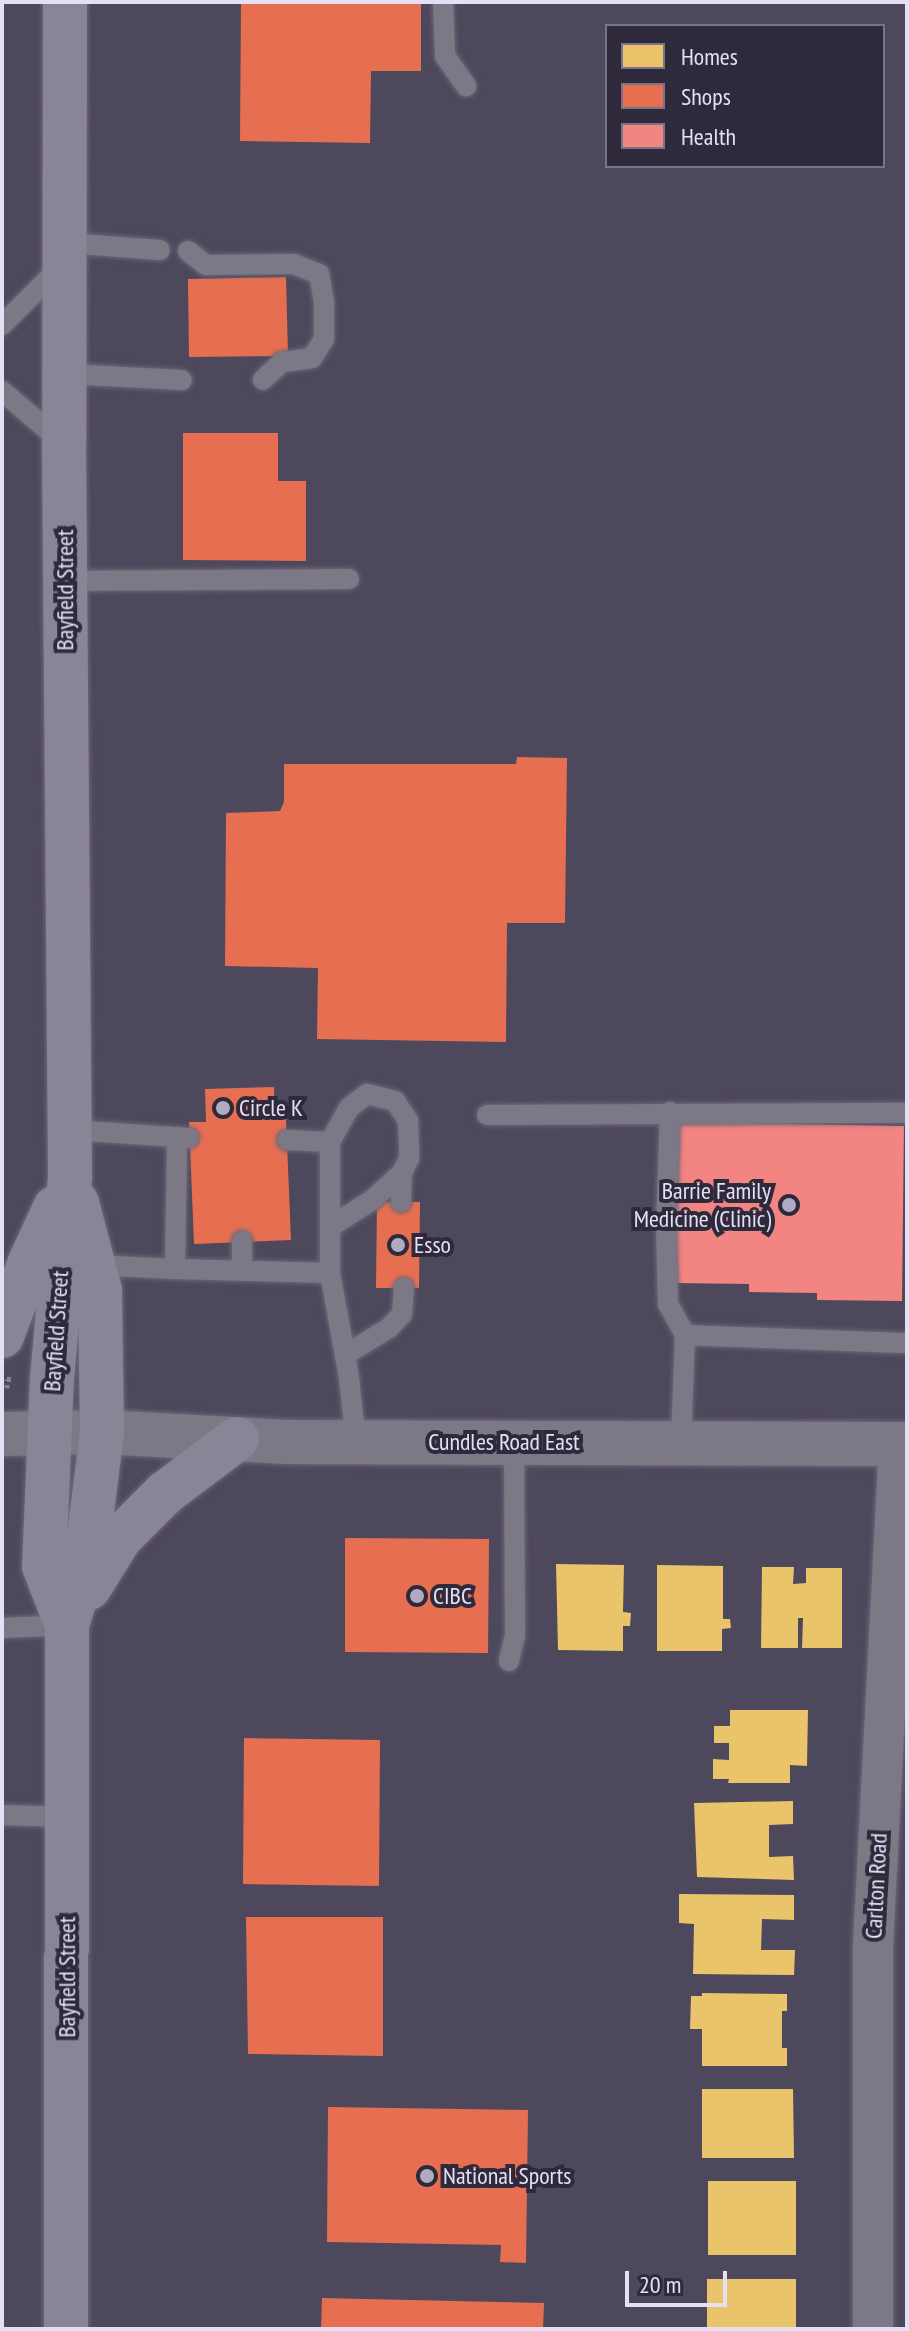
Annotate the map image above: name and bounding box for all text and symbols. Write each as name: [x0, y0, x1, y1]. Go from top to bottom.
legend: [605, 24, 885, 168]
text: Homes: [681, 41, 738, 72]
text: Shops: [681, 81, 731, 112]
text: Health: [681, 121, 736, 152]
street label: Bayfield Street: [51, 529, 79, 651]
place label: Circle K: [239, 1094, 303, 1122]
marker: Circle K: [214, 1099, 232, 1117]
place label: Barrie Family Medicine (Clinic): [634, 1177, 771, 1233]
marker: Barrie Family Medicine (Clinic): [778, 1194, 800, 1216]
place label: Esso: [414, 1231, 451, 1259]
marker: Esso: [389, 1236, 407, 1254]
street label: Bayfield Street: [37, 1270, 75, 1392]
street label: Cundles Road East: [428, 1428, 580, 1456]
place label: CIBC: [433, 1582, 472, 1610]
marker: CIBC: [408, 1587, 426, 1605]
street label: Carlton Road: [859, 1832, 893, 1940]
street label: Bayfield Street: [53, 1916, 81, 2038]
place label: National Sports: [443, 2162, 571, 2190]
marker: National Sports: [418, 2167, 436, 2185]
scale bar: [629, 2255, 731, 2305]
text: 20 m: [639, 2269, 681, 2300]

